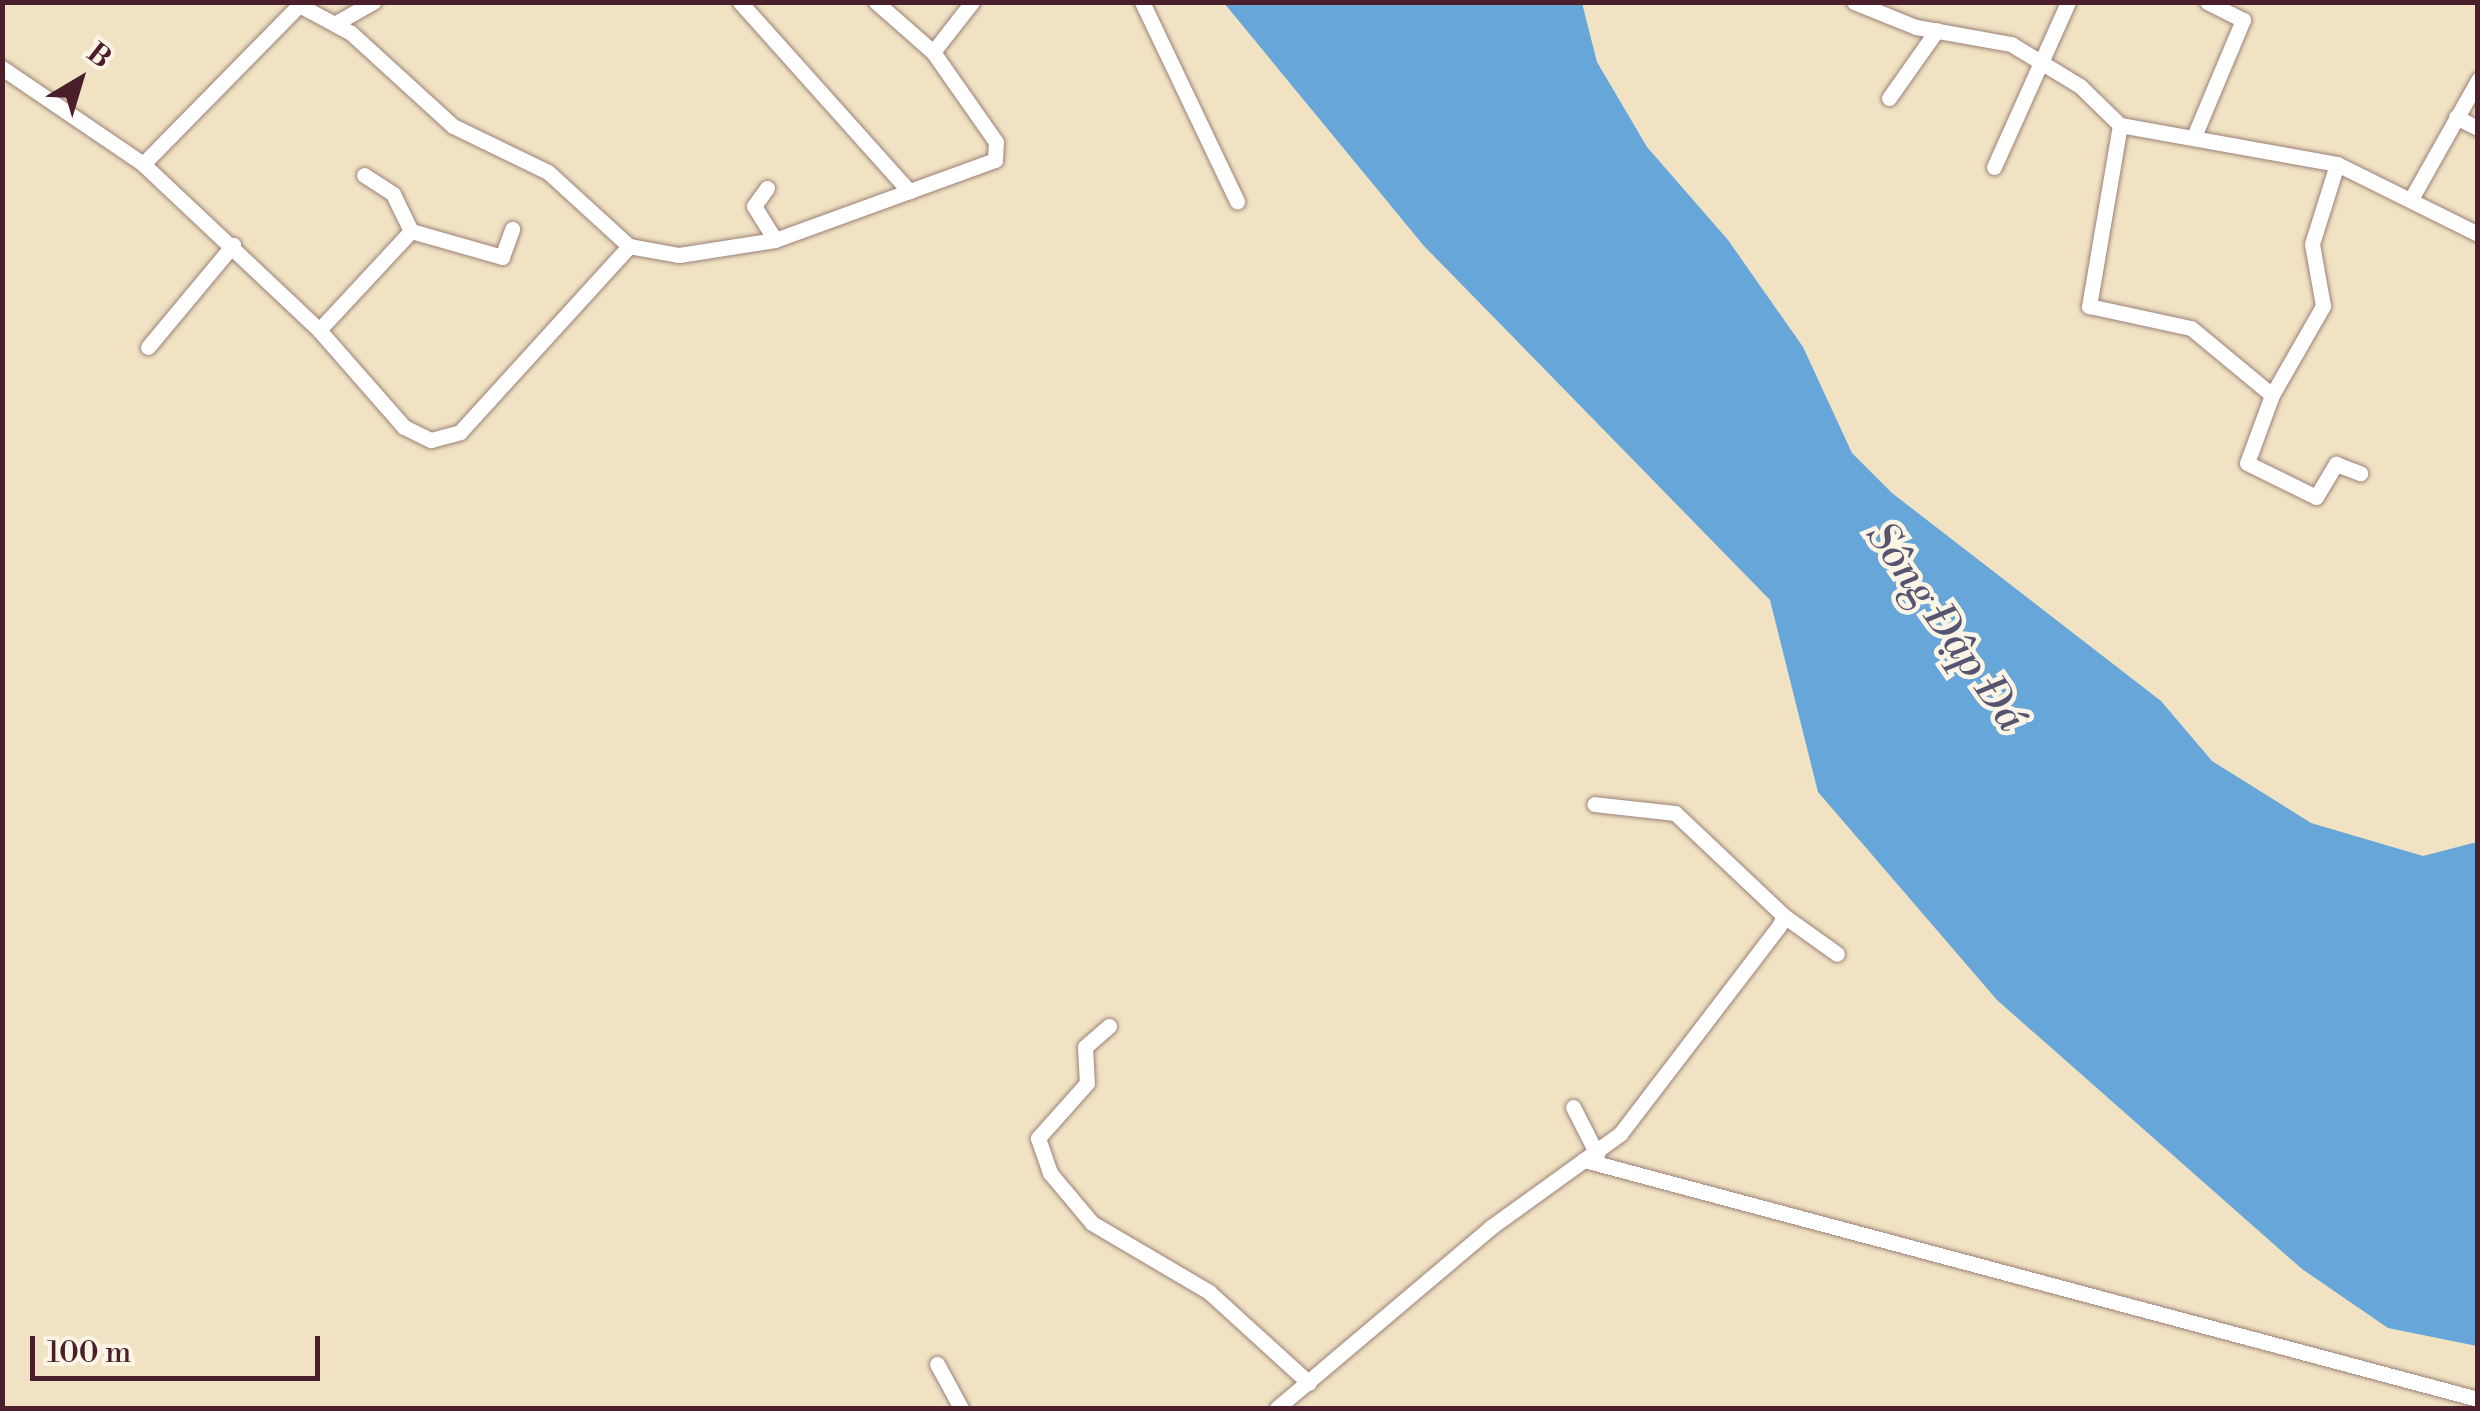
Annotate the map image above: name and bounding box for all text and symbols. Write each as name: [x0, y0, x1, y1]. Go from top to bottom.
north arrow: [30, 30, 130, 130]
text: B: [80, 36, 118, 76]
water label: Sông Đập Đá: [1854, 513, 2036, 741]
scale bar: [35, 1316, 325, 1378]
text: 100 m: [47, 1334, 131, 1372]

